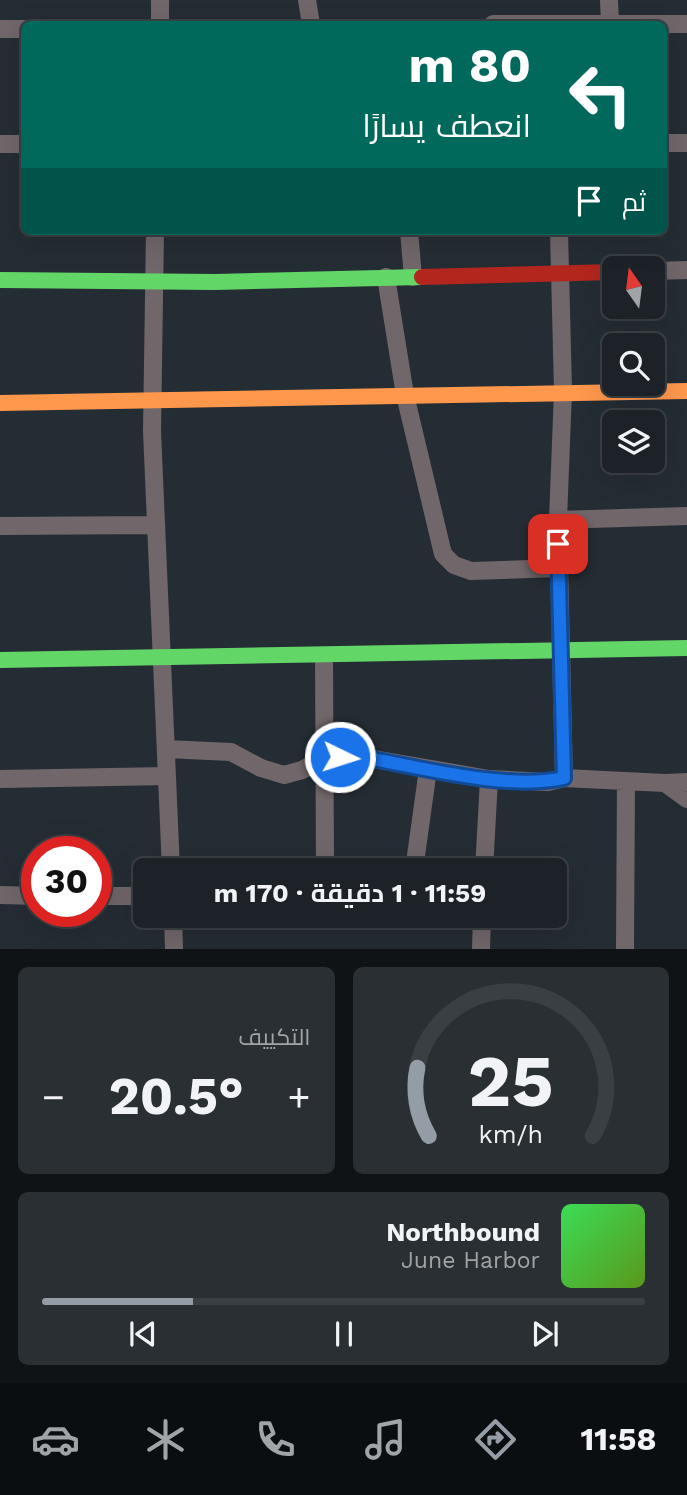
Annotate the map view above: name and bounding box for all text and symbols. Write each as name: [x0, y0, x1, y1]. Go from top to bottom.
text: 80 m: [409, 36, 531, 94]
icon: left: [555, 49, 646, 140]
text: انعطف يسارًا: [362, 107, 531, 145]
icon: arrive: [570, 182, 608, 220]
text: ثم: [622, 187, 646, 217]
north arrow: [602, 256, 665, 318]
map controls: [602, 256, 665, 473]
button: search: [602, 333, 665, 396]
button: layers: [602, 410, 665, 473]
pin: [528, 514, 588, 574]
icon: arrive: [539, 525, 577, 563]
position arrow: [303, 720, 377, 794]
speed limit sign: 30: [21, 836, 112, 927]
text: 11:59 · 1 دقيقة · 170 m: [214, 878, 486, 908]
text: التكييف: [238, 1024, 311, 1051]
text: 25: [468, 1039, 554, 1125]
text: 20.5°: [109, 1066, 244, 1127]
text: −: [42, 1075, 65, 1119]
text: +: [288, 1075, 311, 1119]
text: km/h: [479, 1120, 543, 1149]
text: Northbound: [386, 1217, 540, 1247]
text: June Harbor: [401, 1247, 540, 1274]
icon: previous: [124, 1315, 162, 1353]
icon: pause: [325, 1315, 363, 1353]
icon: next: [526, 1315, 564, 1353]
icon: car: [31, 1415, 80, 1464]
icon: climate: [141, 1415, 190, 1464]
icon: phone: [251, 1415, 300, 1464]
icon: music: [361, 1415, 410, 1464]
icon: directions: [471, 1415, 520, 1464]
text: 11:58: [581, 1420, 657, 1458]

